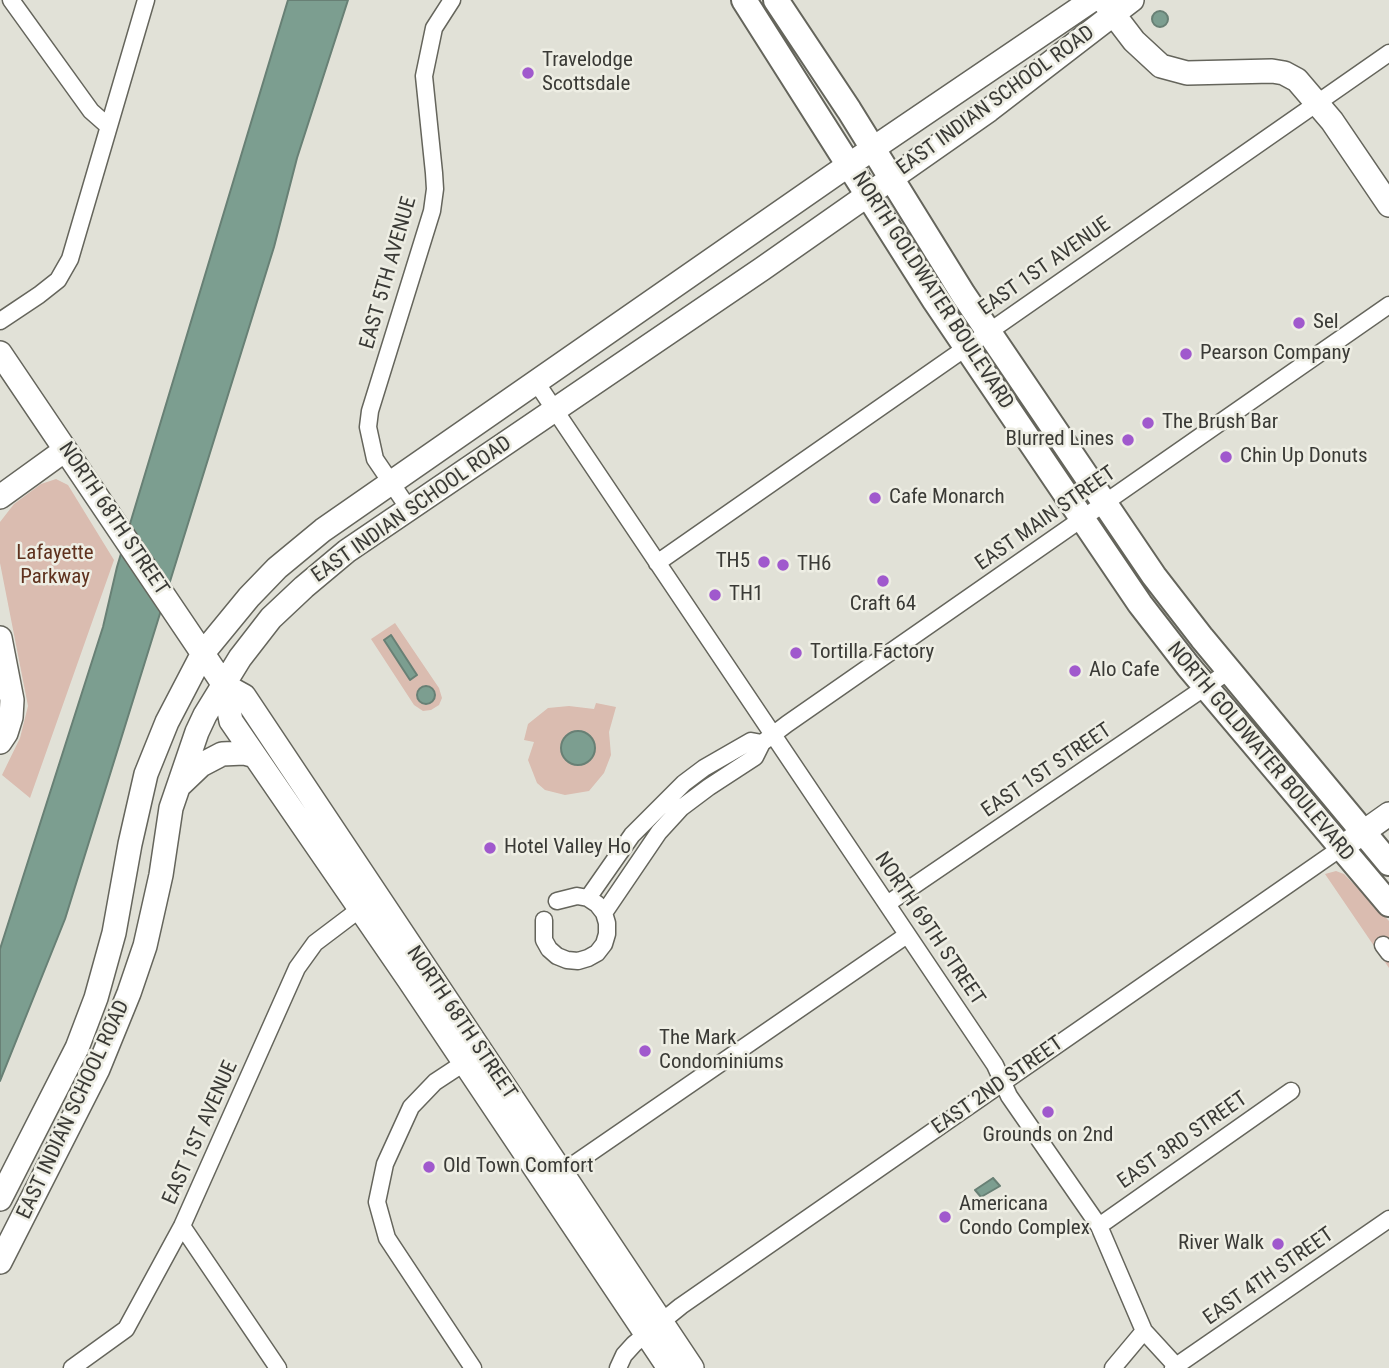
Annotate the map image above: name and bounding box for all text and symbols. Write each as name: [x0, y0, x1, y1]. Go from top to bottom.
street label: EAST INDIAN SCHOOL ROAD: [892, 21, 1100, 181]
place label: Travelodge Scottsdale: [542, 48, 633, 98]
marker: Travelodge Scottsdale: [520, 65, 536, 81]
street label: NORTH GOLDWATER BOULEVARD: [846, 168, 1018, 414]
street label: EAST 5TH AVENUE: [355, 194, 423, 352]
street label: EAST 1ST AVENUE: [974, 212, 1116, 322]
place label: Sel: [1313, 310, 1339, 336]
marker: Sel: [1291, 315, 1307, 331]
place label: Pearson Company: [1200, 341, 1351, 367]
marker: Pearson Company: [1178, 346, 1194, 362]
place label: The Brush Bar: [1162, 410, 1278, 436]
marker: The Brush Bar: [1140, 415, 1156, 431]
place label: Blurred Lines: [1005, 427, 1114, 453]
street label: EAST INDIAN SCHOOL ROAD: [307, 431, 517, 589]
marker: Blurred Lines: [1120, 432, 1136, 448]
street label: NORTH 68TH STREET: [52, 438, 174, 600]
place label: Chin Up Donuts: [1240, 444, 1367, 470]
marker: Chin Up Donuts: [1218, 449, 1234, 465]
street label: EAST MAIN STREET: [971, 461, 1121, 577]
place label: Cafe Monarch: [889, 485, 1005, 511]
marker: Cafe Monarch: [867, 490, 883, 506]
park label: Lafayette Parkway: [16, 541, 94, 591]
place label: TH5: [716, 549, 750, 575]
place label: TH6: [797, 552, 831, 578]
marker: TH5: [756, 554, 772, 570]
marker: TH6: [775, 557, 791, 573]
marker: Craft 64: [875, 573, 891, 589]
place label: TH1: [729, 582, 763, 608]
marker: TH1: [707, 587, 723, 603]
place label: Craft 64: [850, 592, 916, 618]
street label: NORTH GOLDWATER BOULEVARD: [1161, 637, 1359, 867]
place label: Tortilla Factory: [810, 640, 934, 666]
marker: Tortilla Factory: [788, 645, 804, 661]
place label: Alo Cafe: [1089, 658, 1159, 684]
marker: Alo Cafe: [1067, 663, 1083, 679]
street label: EAST 1ST STREET: [977, 718, 1117, 824]
place label: Hotel Valley Ho: [504, 835, 631, 861]
marker: Hotel Valley Ho: [482, 840, 498, 856]
street label: NORTH 69TH STREET: [868, 848, 990, 1010]
street label: NORTH 68TH STREET: [400, 942, 522, 1104]
street label: EAST INDIAN SCHOOL ROAD: [12, 997, 136, 1223]
place label: The Mark Condominiums: [659, 1026, 784, 1076]
street label: EAST 2ND STREET: [928, 1031, 1068, 1141]
marker: The Mark Condominiums: [637, 1043, 653, 1059]
street label: EAST 1ST AVENUE: [158, 1057, 244, 1209]
street label: EAST 3RD STREET: [1113, 1087, 1253, 1195]
marker: Grounds on 2nd: [1040, 1104, 1056, 1120]
place label: Grounds on 2nd: [983, 1123, 1113, 1149]
place label: Old Town Comfort: [443, 1154, 593, 1180]
marker: Old Town Comfort: [421, 1159, 437, 1175]
place label: Americana Condo Complex: [959, 1192, 1090, 1242]
marker: Americana Condo Complex: [937, 1209, 953, 1225]
street label: EAST 4TH STREET: [1199, 1223, 1339, 1331]
place label: River Walk: [1178, 1231, 1264, 1257]
marker: River Walk: [1270, 1236, 1286, 1252]

